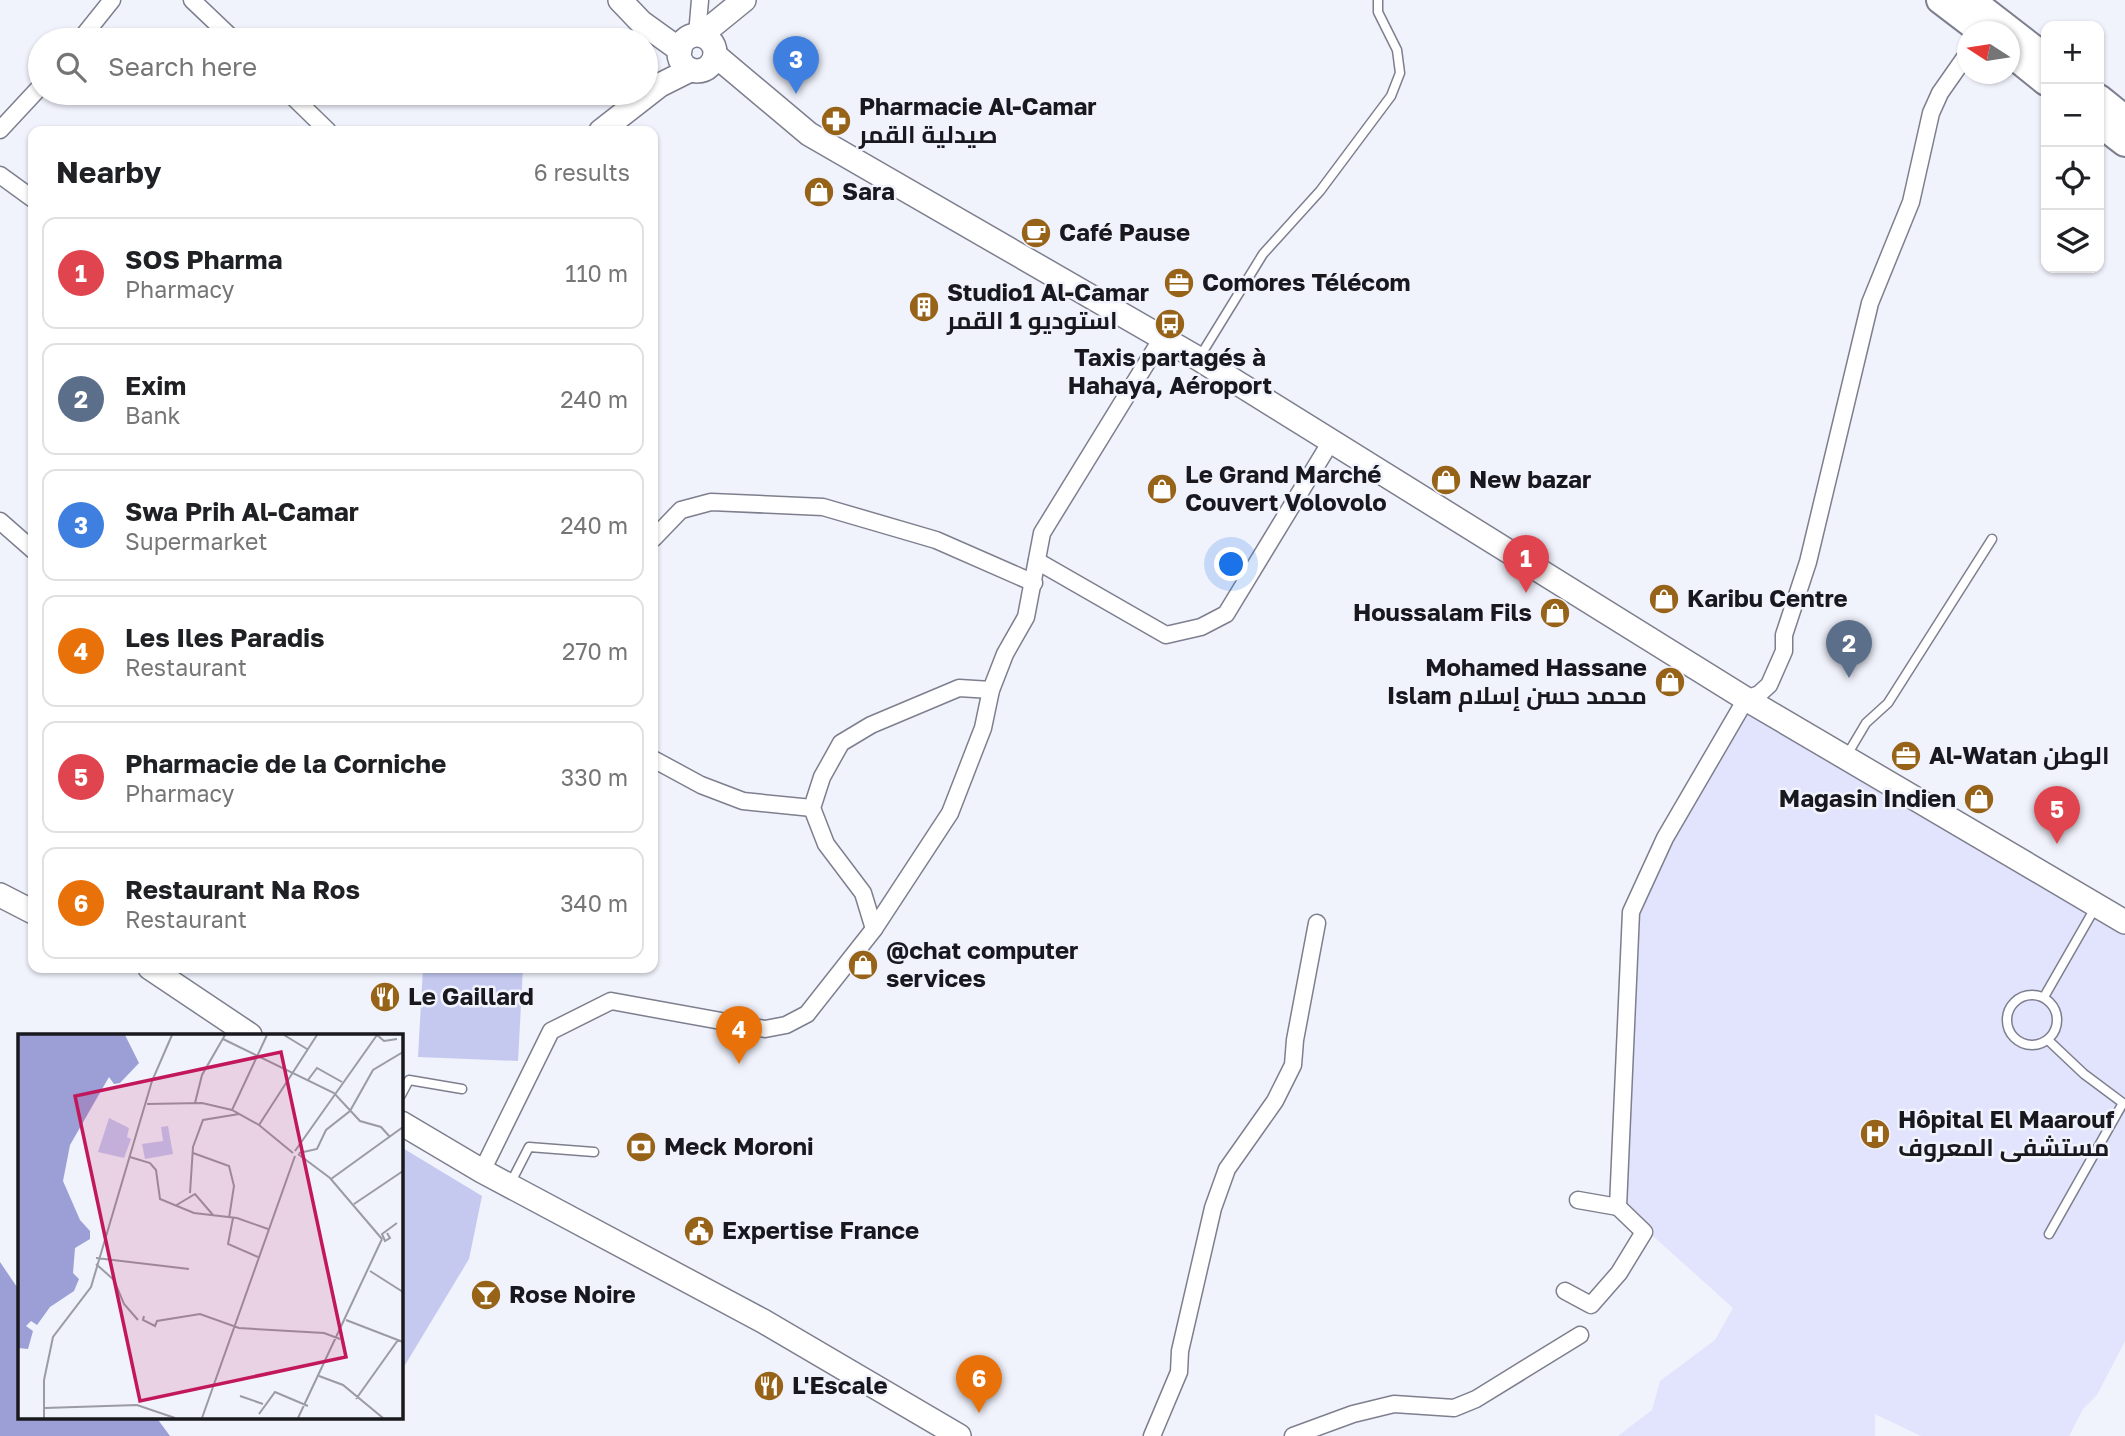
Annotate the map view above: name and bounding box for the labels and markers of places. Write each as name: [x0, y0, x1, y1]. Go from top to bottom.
pin: 3: [773, 36, 819, 94]
place label: Pharmacie Al-Camar صيدلية القمر: [858, 91, 1097, 149]
pharmacy icon: Pharmacie Al-Camar صيدلية القمر: [819, 104, 853, 138]
shop icon: Sara: [802, 175, 836, 209]
place label: Sara: [842, 176, 895, 205]
cafe icon: Café Pause: [1019, 216, 1053, 250]
place label: Café Pause: [1059, 217, 1190, 246]
office icon: Comores Télécom: [1162, 266, 1196, 300]
place label: Comores Télécom: [1202, 267, 1411, 296]
place label: Studio1 Al-Camar استوديو 1 القمر: [946, 277, 1149, 335]
building icon: Studio1 Al-Camar استوديو 1 القمر: [907, 290, 941, 324]
bus stop icon: Taxis partagés à Hahaya, Aéroport: [1153, 307, 1187, 341]
place label: Taxis partagés à Hahaya, Aéroport: [1068, 342, 1272, 399]
place label: Le Grand Marché Couvert Volovolo: [1185, 459, 1387, 516]
shop icon: New bazar: [1429, 463, 1463, 497]
place label: New bazar: [1469, 464, 1591, 493]
shop icon: Le Grand Marché Couvert Volovolo: [1145, 472, 1179, 506]
pin: 1: [1503, 535, 1549, 593]
shop icon: Karibu Centre: [1647, 582, 1681, 616]
place label: Karibu Centre: [1687, 583, 1848, 612]
shop icon: Houssalam Fils: [1538, 596, 1572, 630]
place label: Houssalam Fils: [1353, 597, 1532, 626]
pin: 2: [1826, 620, 1872, 678]
place label: Mohamed Hassane Islam محمد حسن إسلام: [1387, 652, 1647, 712]
shop icon: Mohamed Hassane Islam محمد حسن إسلام: [1653, 665, 1687, 699]
office icon: Al-Watan الوطن: [1889, 739, 1923, 773]
place label: Al-Watan الوطن: [1929, 740, 2109, 770]
shop icon: Magasin Indien: [1962, 782, 1996, 816]
place label: Magasin Indien: [1779, 783, 1956, 812]
pin: 5: [2034, 786, 2080, 844]
place label: @chat computer services: [886, 935, 1078, 992]
shop icon: @chat computer services: [846, 948, 880, 982]
restaurant icon: Le Gaillard: [368, 980, 402, 1014]
place label: Le Gaillard: [408, 981, 534, 1010]
pin: 4: [716, 1006, 762, 1064]
place label: Hôpital El Maarouf مستشفى المعروف: [1898, 1104, 2114, 1162]
hospital icon: Hôpital El Maarouf مستشفى المعروف: [1858, 1117, 1892, 1151]
bank icon: Meck Moroni: [624, 1130, 658, 1164]
place label: Meck Moroni: [664, 1131, 814, 1160]
public building icon: Expertise France: [682, 1214, 716, 1248]
place label: Expertise France: [722, 1215, 919, 1244]
bar icon: Rose Noire: [469, 1278, 503, 1312]
place label: Rose Noire: [509, 1279, 636, 1308]
pin: 6: [956, 1355, 1002, 1413]
restaurant icon: L'Escale: [752, 1369, 786, 1403]
place label: L'Escale: [792, 1370, 888, 1399]

